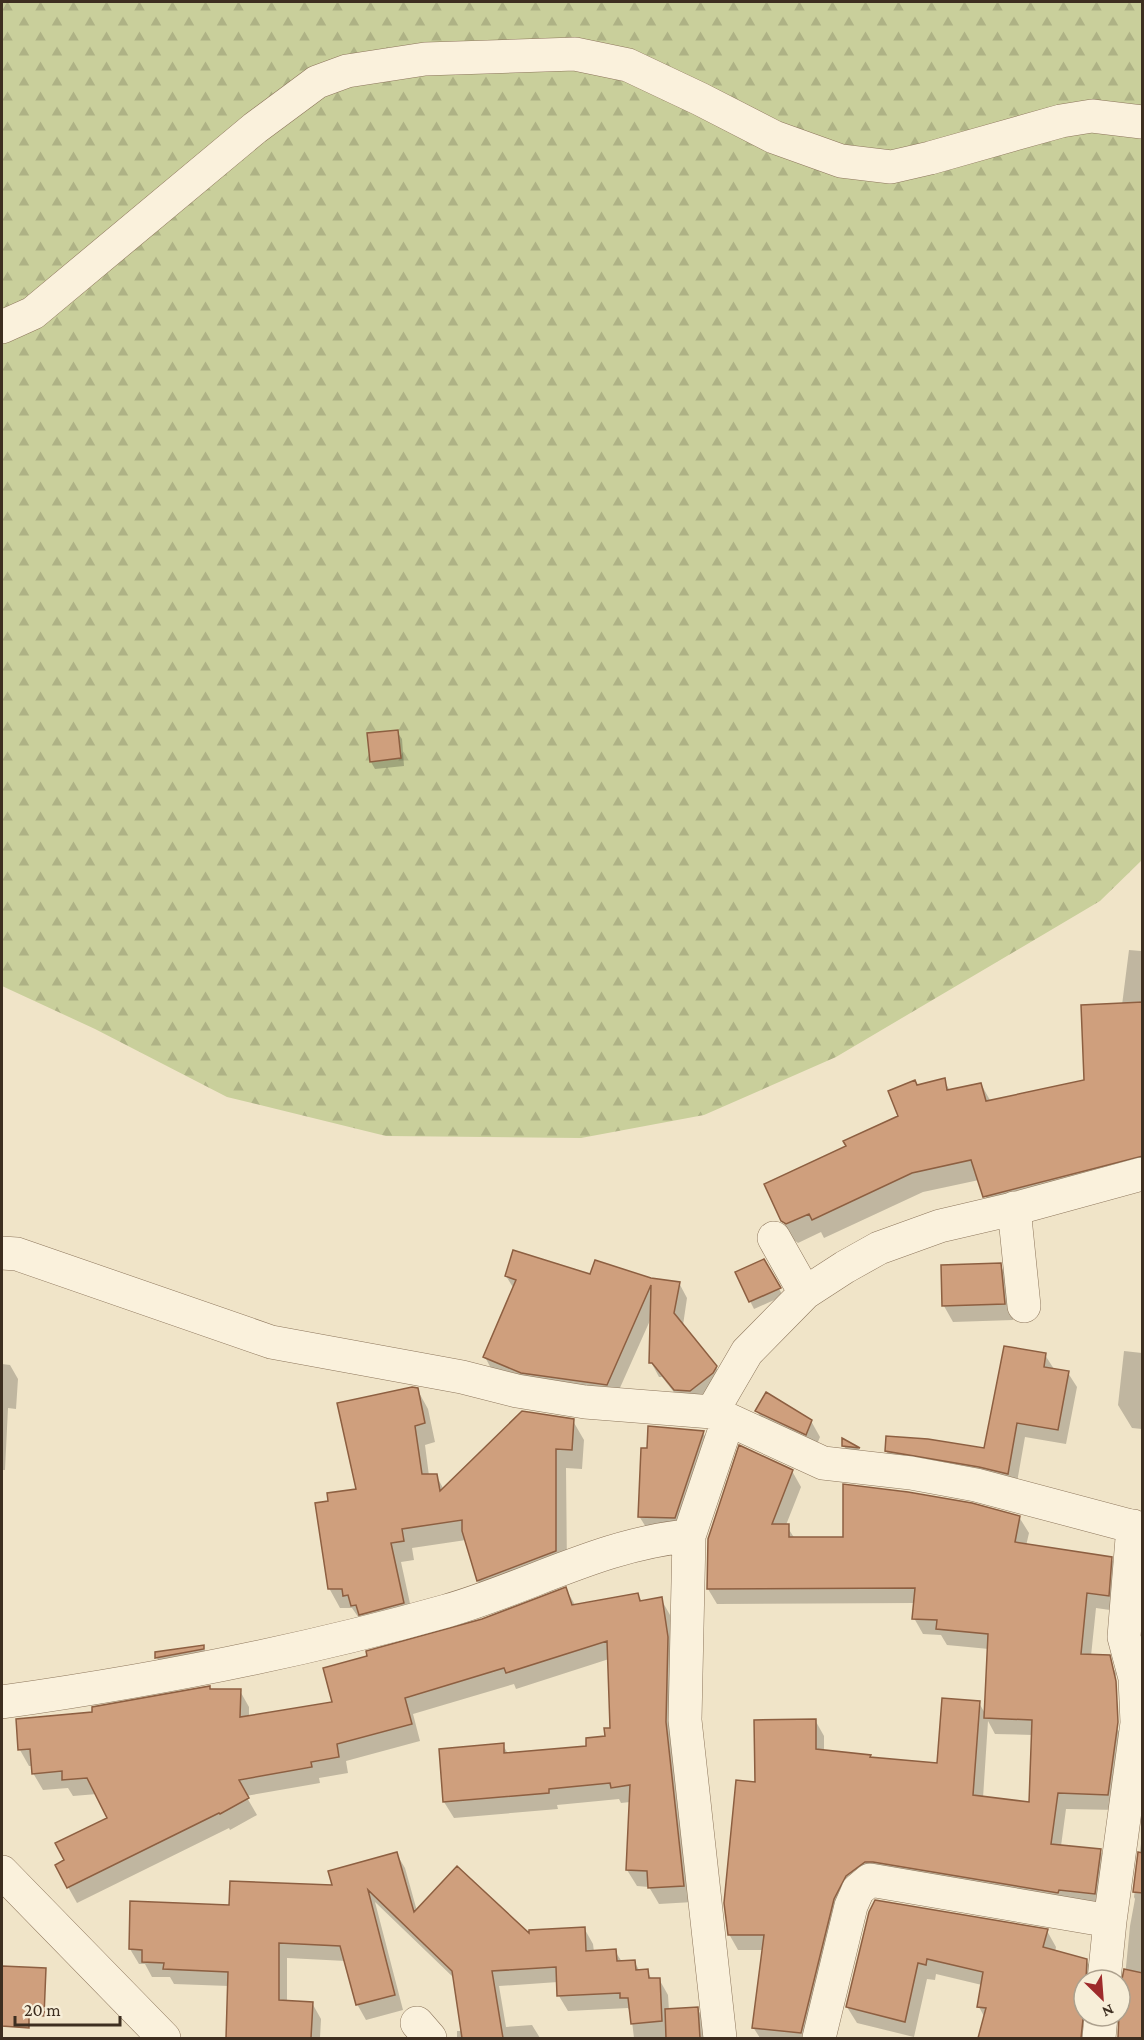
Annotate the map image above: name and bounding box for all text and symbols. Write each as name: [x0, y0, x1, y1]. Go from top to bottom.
north arrow: [1072, 1968, 1132, 2028]
scale bar: [15, 1989, 120, 2027]
text: 20 m: [24, 2000, 61, 2020]
text: N: [1100, 2001, 1117, 2021]

